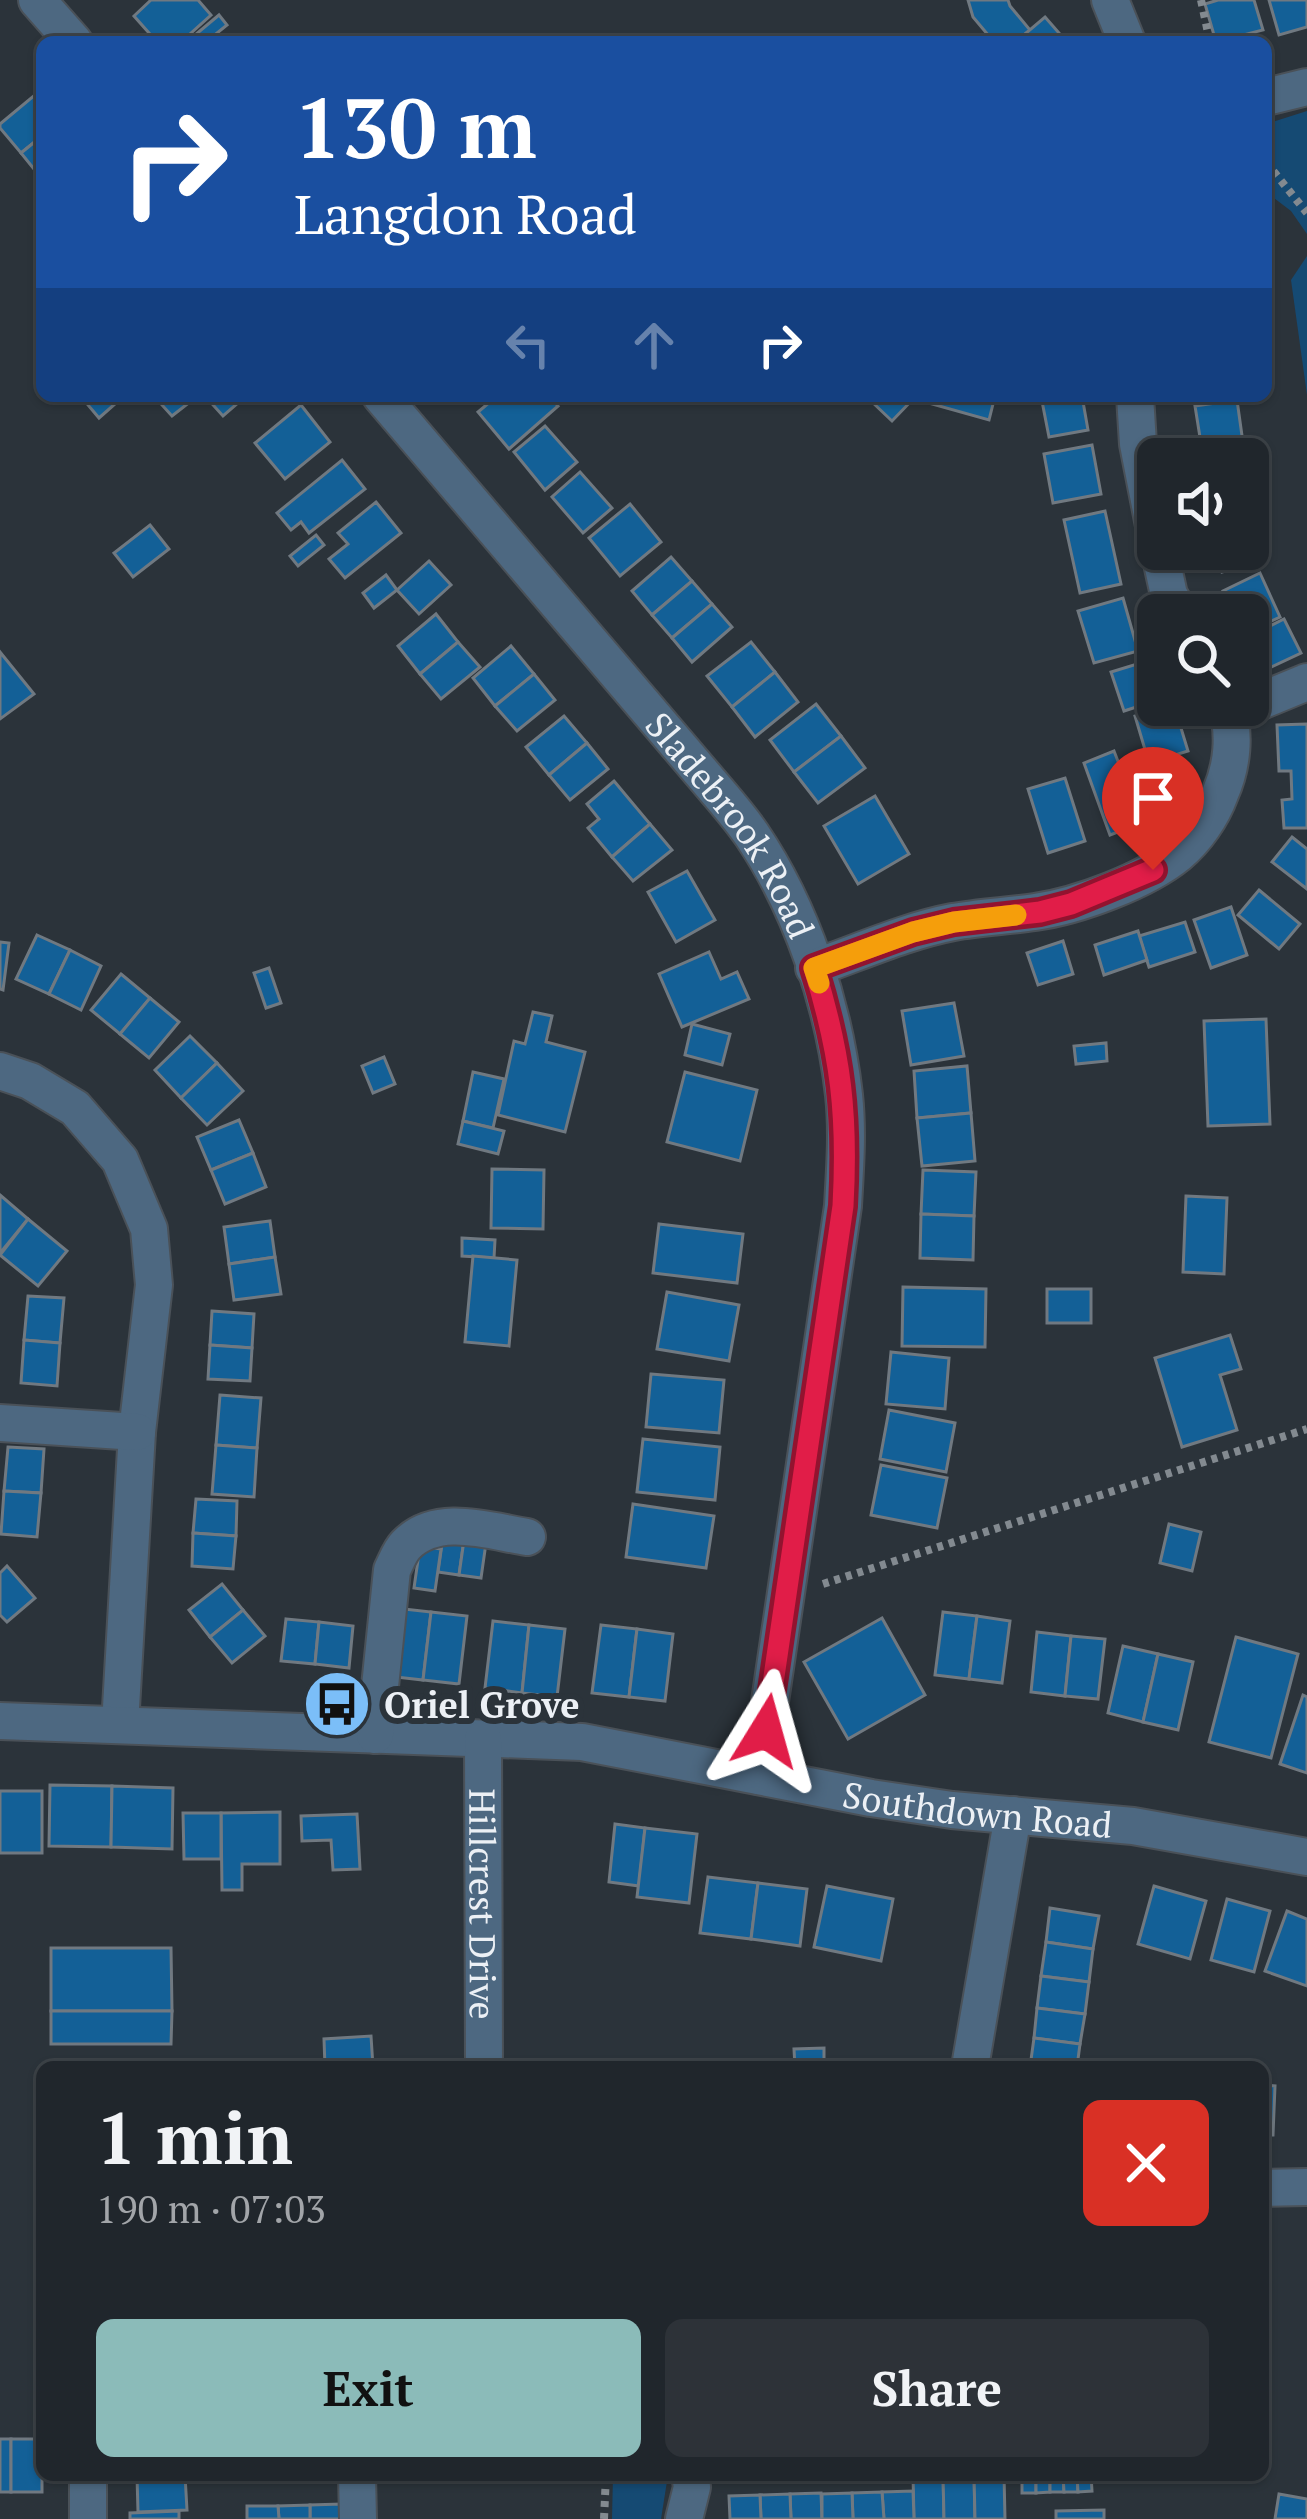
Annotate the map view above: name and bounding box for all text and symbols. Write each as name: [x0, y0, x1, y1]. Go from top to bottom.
text: 130 m: [294, 71, 537, 182]
icon: right: [96, 84, 252, 240]
text: Langdon Road: [294, 178, 637, 249]
icon: left: [495, 312, 561, 378]
icon: ahead: [621, 312, 687, 378]
icon: right: [747, 312, 813, 378]
map controls: [1137, 438, 1269, 726]
button: sound: [1137, 438, 1269, 570]
button: search: [1137, 594, 1269, 726]
street label: Sladebrook Road: [636, 702, 826, 945]
pin: [1102, 747, 1204, 870]
icon: arrive: [1120, 765, 1186, 831]
position arrow: [703, 1668, 829, 1794]
bus stop icon: Oriel Grove: [302, 1669, 372, 1739]
place label: Oriel Grove: [384, 1681, 580, 1728]
street label: Southdown Road: [839, 1770, 1114, 1848]
street label: Hillcrest Drive: [460, 1788, 507, 2020]
text: 1 min: [96, 2089, 293, 2185]
button: close: [1083, 2100, 1209, 2226]
text: 190 m · 07:03: [96, 2182, 326, 2234]
button: Exit: [96, 2319, 641, 2457]
button: Share: [665, 2319, 1209, 2457]

